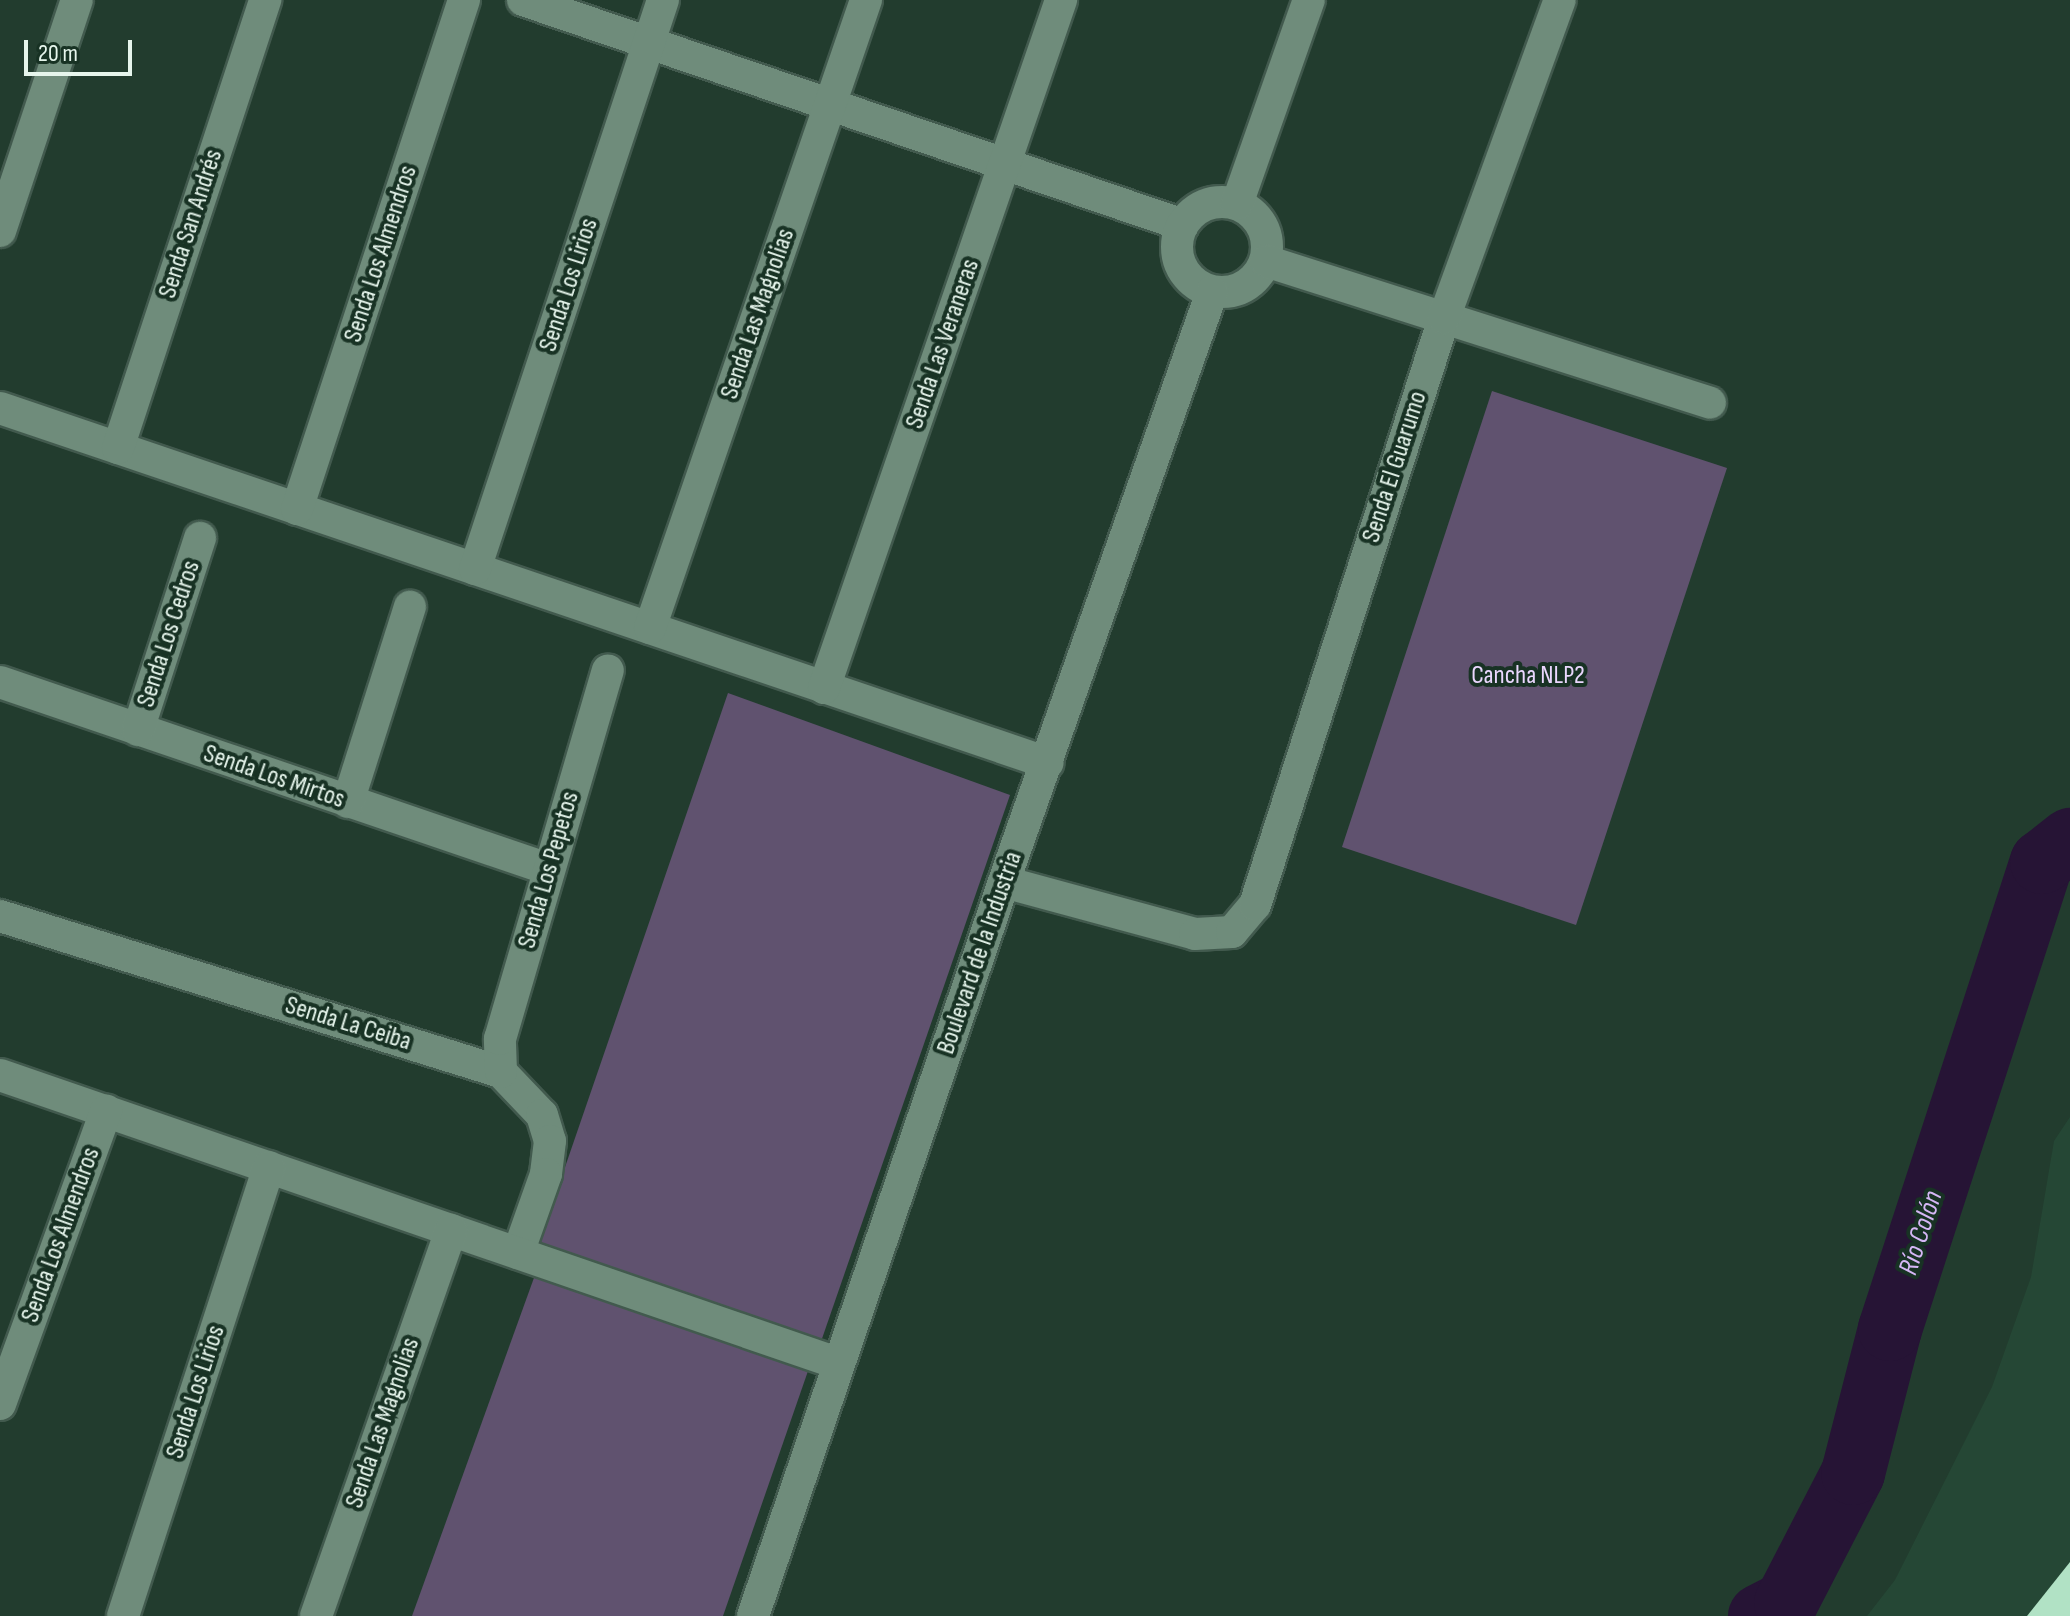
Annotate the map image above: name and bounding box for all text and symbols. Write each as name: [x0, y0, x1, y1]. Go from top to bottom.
scale bar: [28, 24, 136, 74]
text: 20 m: [38, 39, 78, 68]
street label: Senda San Andrés: [152, 146, 230, 302]
street label: Senda Los Almendros: [338, 162, 424, 346]
street label: Senda Los Lirios: [533, 214, 605, 356]
street label: Senda Las Magnolias: [714, 225, 802, 403]
street label: Senda Las Veraneras: [899, 255, 987, 433]
street label: Senda El Guarumo: [1356, 387, 1434, 547]
street label: Senda Los Cedros: [131, 557, 207, 711]
park label: Cancha NLP2: [1471, 660, 1585, 692]
street label: Senda Los Mirtos: [199, 738, 349, 816]
street label: Senda Los Pepetos: [512, 788, 586, 952]
street label: Boulevard de la Industria: [931, 848, 1029, 1058]
street label: Senda La Ceiba: [281, 990, 415, 1058]
street label: Senda Los Almendros: [15, 1143, 107, 1327]
water label: Río Colón: [1892, 1187, 1950, 1279]
street label: Senda Los Lirios: [160, 1321, 232, 1463]
street label: Senda Las Magnolias: [339, 1334, 427, 1512]

